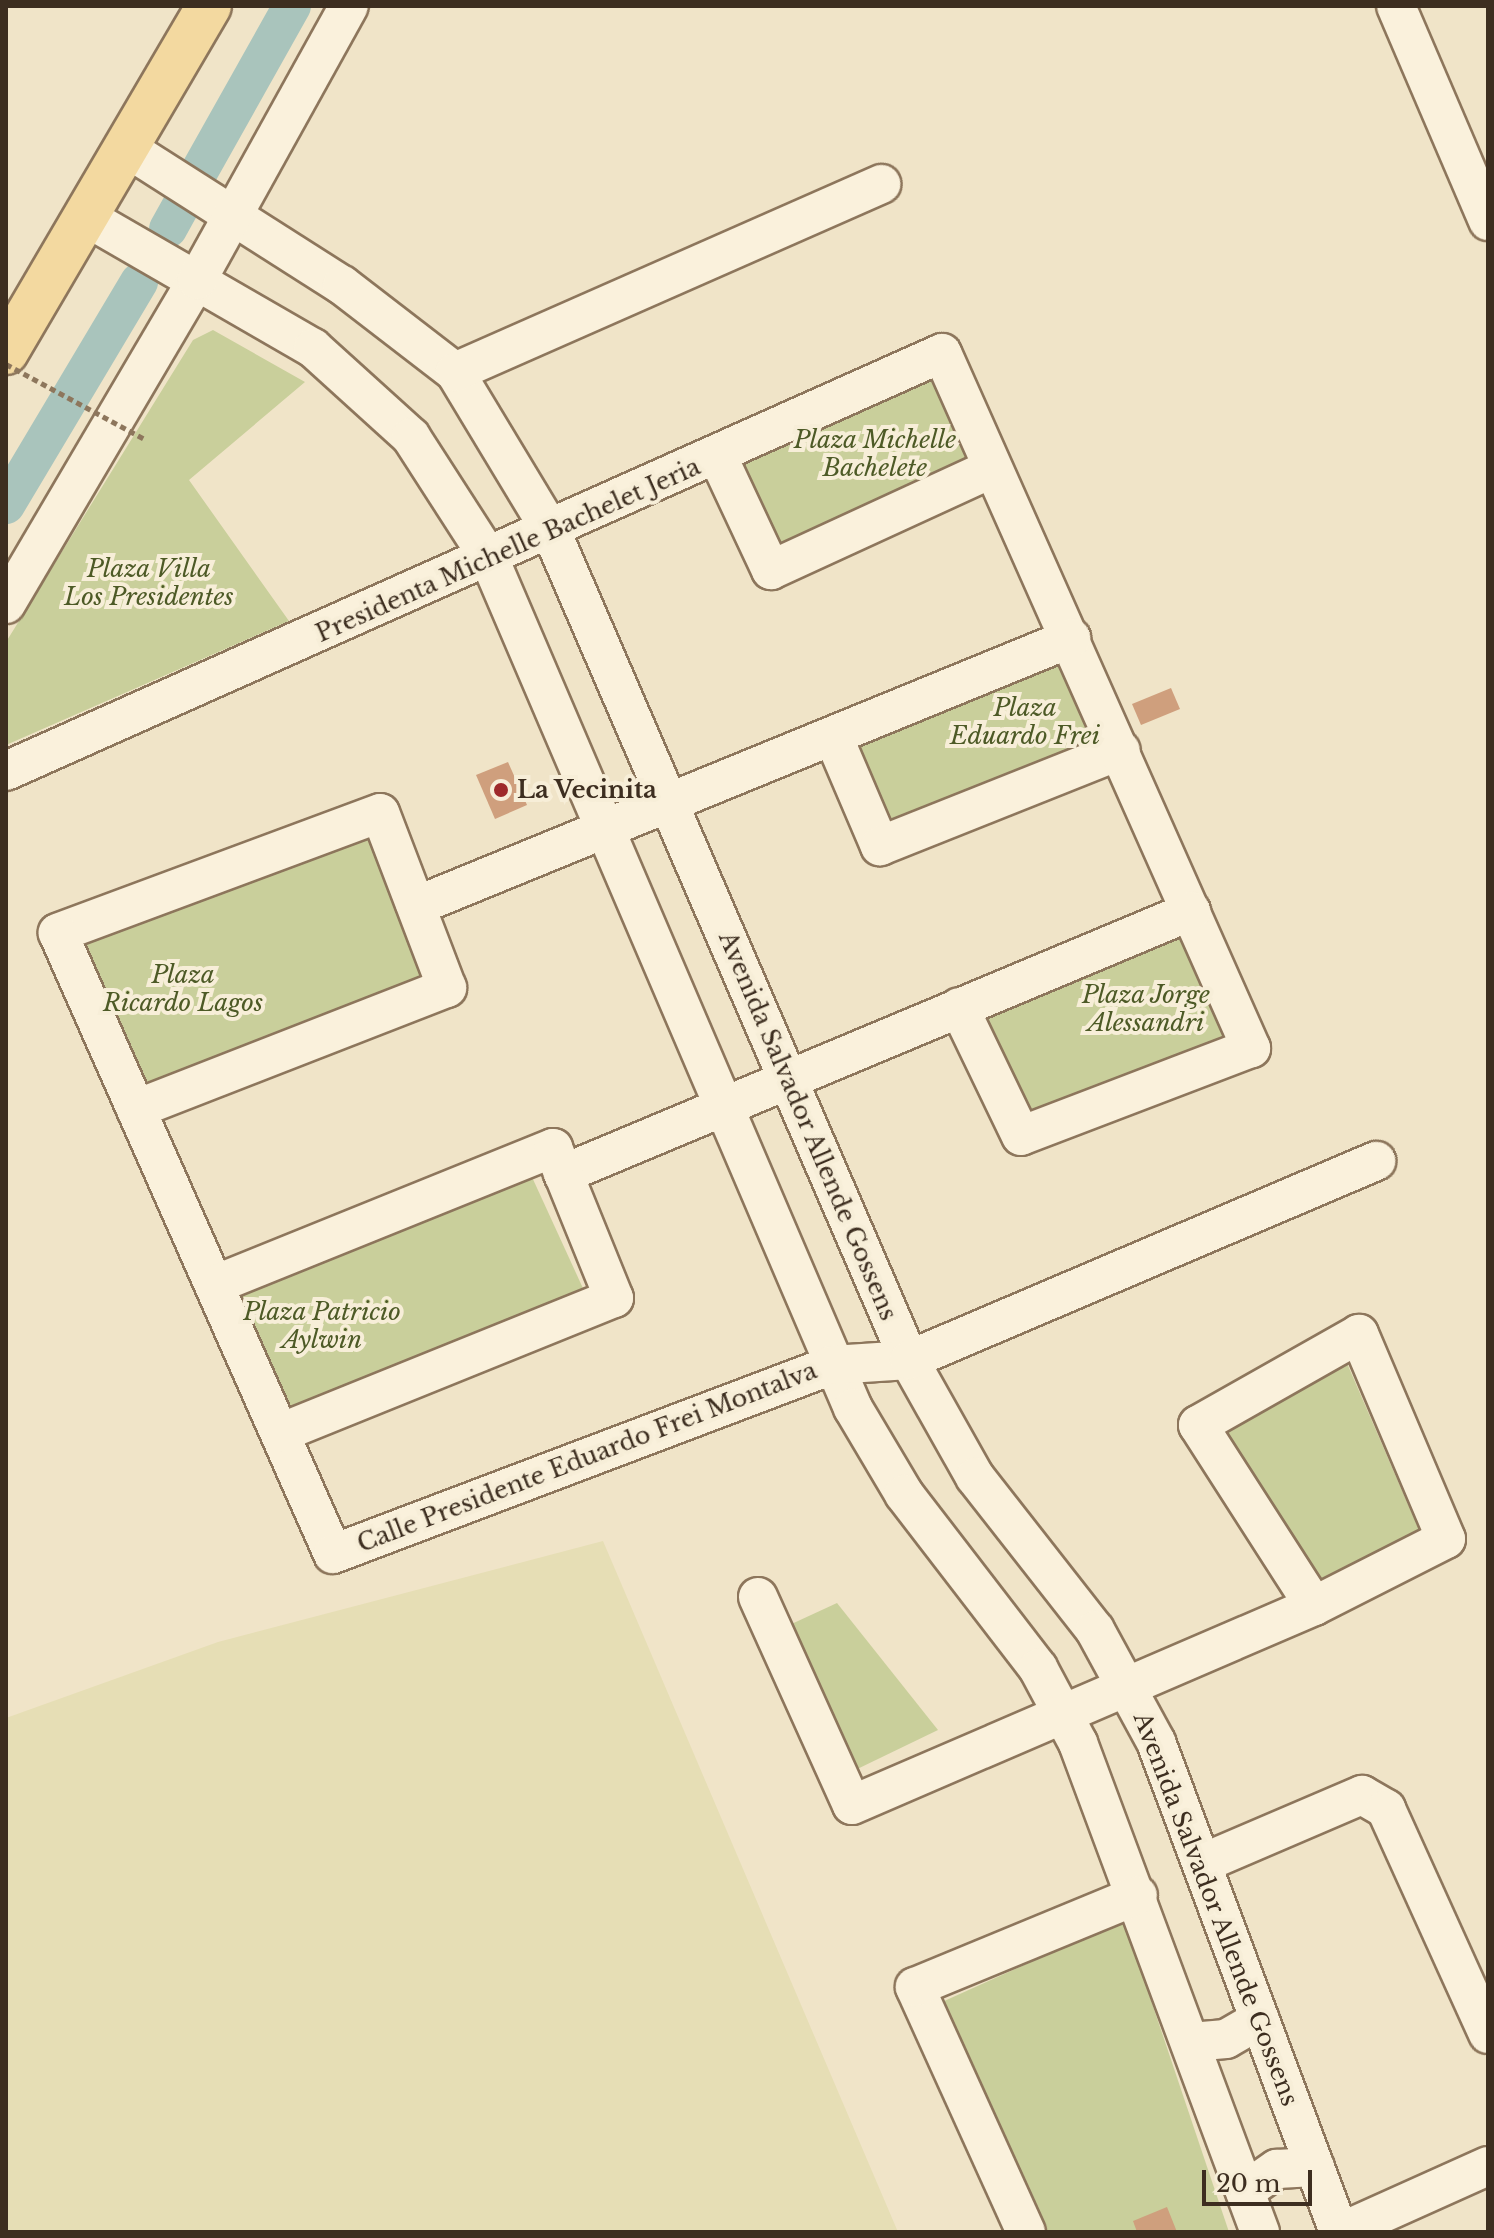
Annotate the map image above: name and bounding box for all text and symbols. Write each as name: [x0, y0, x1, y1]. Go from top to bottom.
park label: Plaza Michelle Bachelete: [793, 426, 957, 482]
street label: Presidenta Michelle Bachelet Jeria: [311, 452, 705, 648]
park label: Plaza Villa Los Presidentes: [64, 555, 234, 611]
park label: Plaza Eduardo Frei: [950, 694, 1100, 750]
place label: La Vecinita: [517, 776, 658, 804]
marker: La Vecinita: [492, 781, 510, 799]
street label: Avenida Salvador Allende Gossens: [712, 926, 904, 1326]
park label: Plaza Ricardo Lagos: [103, 961, 263, 1017]
park label: Plaza Jorge Alessandri: [1081, 981, 1211, 1037]
park label: Plaza Patricio Aylwin: [243, 1298, 401, 1354]
street label: Calle Presidente Eduardo Frei Montalva: [353, 1356, 821, 1558]
street label: Avenida Salvador Allende Gossens: [1127, 1707, 1305, 2111]
scale bar: [1206, 2154, 1316, 2204]
text: 20 m: [1216, 2169, 1281, 2198]

